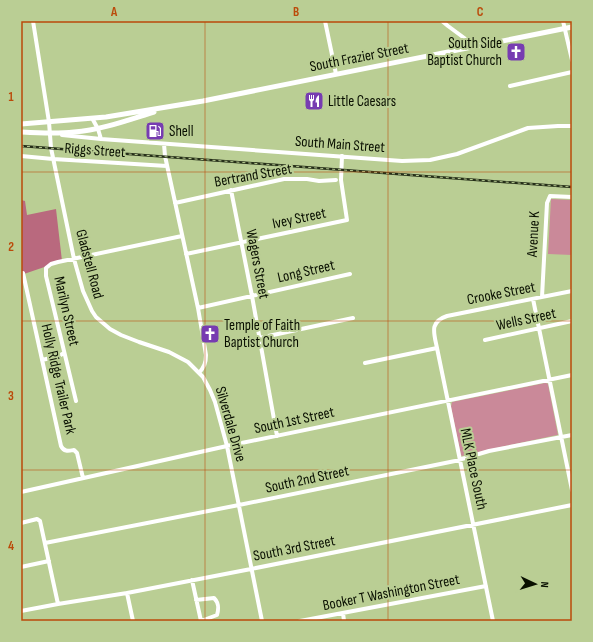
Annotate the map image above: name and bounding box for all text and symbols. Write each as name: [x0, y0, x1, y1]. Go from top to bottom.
text: A: [110, 4, 118, 20]
text: B: [293, 4, 299, 20]
text: C: [477, 4, 484, 20]
place label: South Side Baptist Church: [427, 34, 502, 70]
street label: South Frazier Street: [308, 39, 411, 76]
church icon: South Side Baptist Church: [505, 41, 527, 63]
text: 1: [8, 89, 14, 105]
restaurant icon: Little Caesars: [303, 90, 325, 112]
place label: Little Caesars: [328, 92, 396, 111]
fuel station icon: Shell: [144, 120, 166, 142]
place label: Shell: [169, 122, 193, 141]
street label: South Main Street: [294, 132, 386, 157]
street label: Riggs Street: [64, 139, 127, 162]
street label: Bertrand Street: [213, 159, 294, 192]
street label: Ivey Street: [270, 203, 328, 233]
street label: Avenue K: [523, 210, 544, 258]
street label: Gladstell Road: [71, 227, 108, 301]
street label: Wagers Street: [241, 228, 274, 301]
text: 2: [8, 239, 14, 255]
street label: Long Street: [276, 256, 337, 287]
street label: Marilyn Street: [49, 274, 84, 348]
street label: Crooke Street: [465, 277, 537, 309]
street label: Wells Street: [495, 304, 558, 335]
place label: Temple of Faith Baptist Church: [224, 316, 300, 352]
street label: Holly Ridge Trailer Park: [37, 322, 81, 437]
church icon: Temple of Faith Baptist Church: [199, 323, 221, 345]
street label: Silverdale Drive: [211, 384, 250, 464]
text: 3: [8, 388, 14, 404]
street label: South 1st Street: [252, 403, 336, 438]
street label: MLK Place South: [456, 427, 491, 512]
street label: South 2nd Street: [263, 461, 351, 498]
street label: South 3rd Street: [252, 531, 337, 566]
text: 4: [8, 538, 14, 554]
north arrow: [515, 564, 555, 604]
street label: Booker T Washington Street: [321, 570, 462, 615]
text: N: [538, 581, 551, 588]

